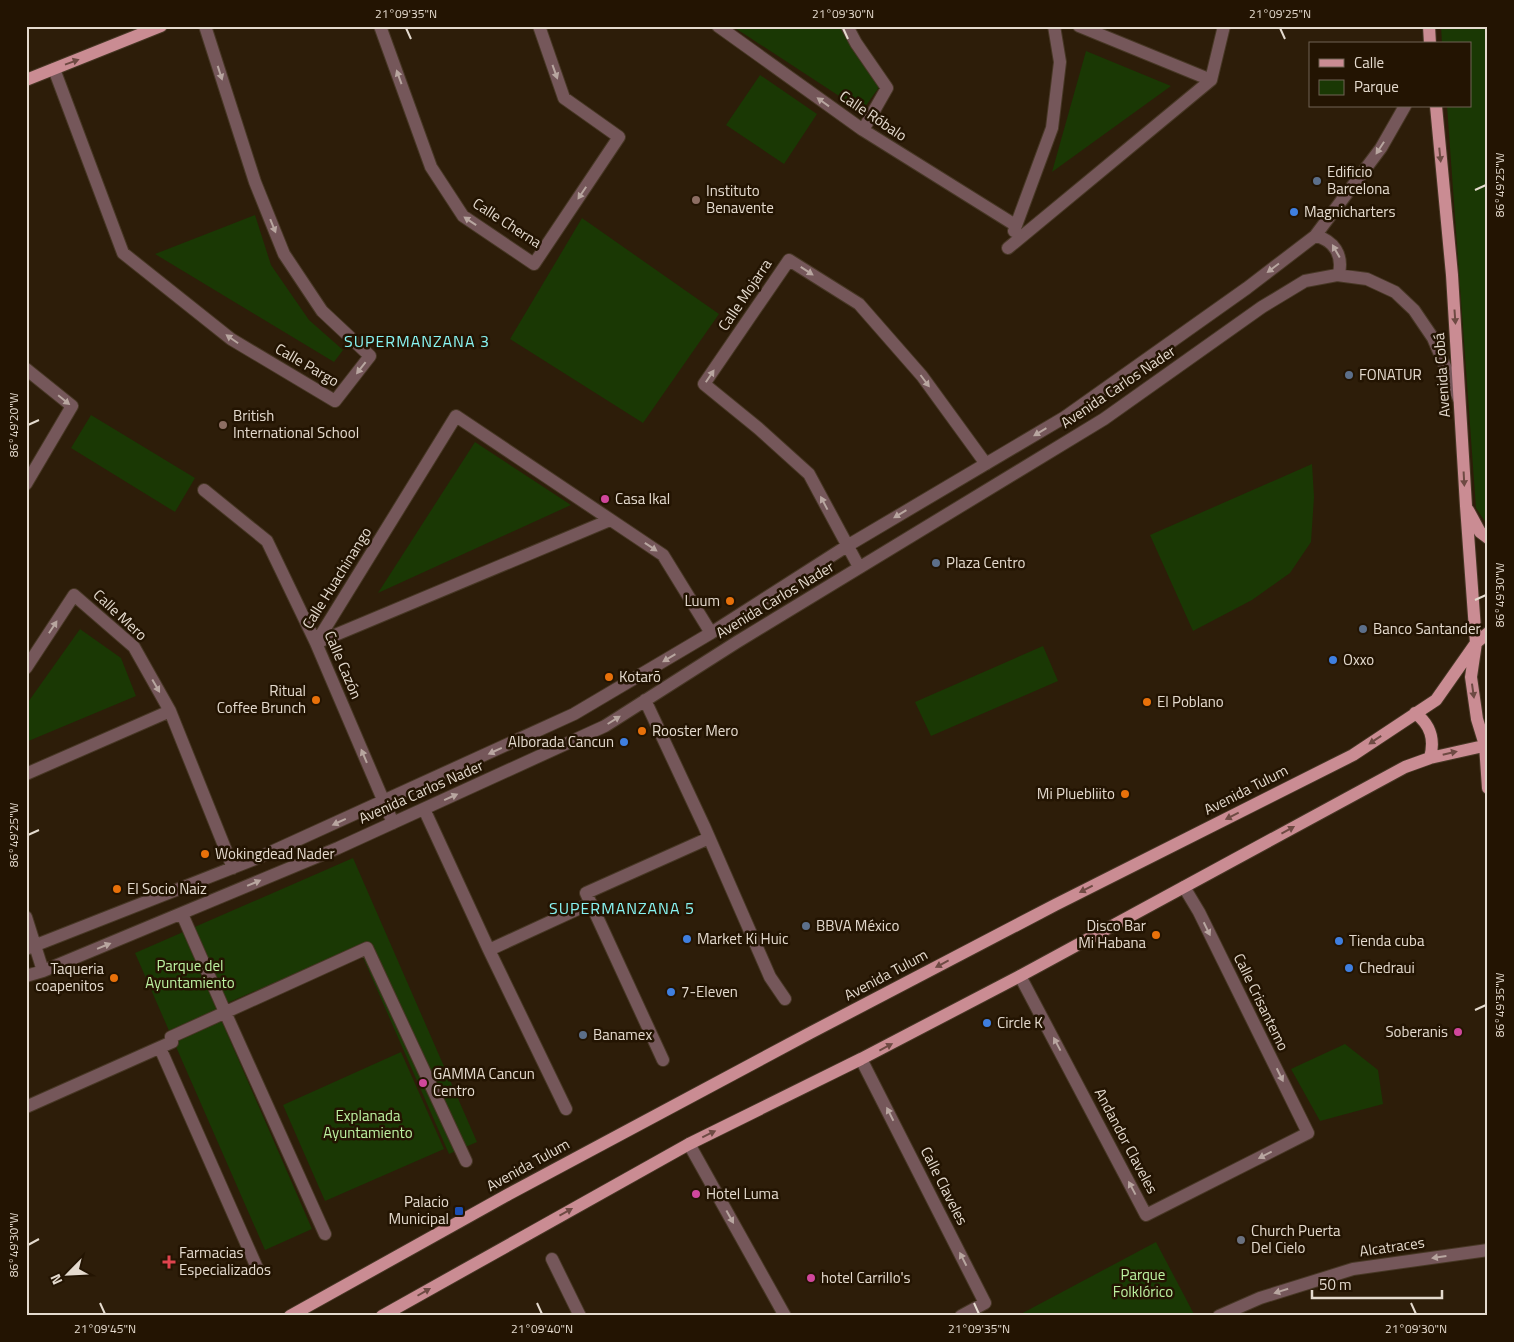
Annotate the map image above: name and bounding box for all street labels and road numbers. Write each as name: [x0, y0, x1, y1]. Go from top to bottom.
street label: Calle Róbalo: [835, 84, 912, 147]
street label: Calle Cherna: [468, 192, 547, 254]
street label: Calle Mojarra: [712, 254, 777, 335]
street label: Avenida Cobá: [1427, 331, 1456, 418]
street label: Calle Pargo: [271, 337, 344, 392]
street label: Avenida Carlos Nader: [1056, 340, 1180, 434]
street label: Calle Huachinango: [296, 522, 377, 633]
street label: Avenida Carlos Nader: [711, 555, 838, 644]
street label: Calle Mero: [88, 584, 153, 646]
street label: Calle Cazón: [319, 627, 368, 702]
street label: Avenida Carlos Nader: [355, 754, 487, 829]
street label: Avenida Tulum: [1200, 758, 1292, 821]
street label: Avenida Tulum: [840, 943, 932, 1006]
street label: Calle Crisantemo: [1228, 949, 1295, 1054]
street label: Andandor Claveles: [1089, 1084, 1164, 1198]
street label: Avenida Tulum: [482, 1132, 574, 1197]
street label: Calle Claveles: [915, 1143, 974, 1229]
street label: Alcatraces: [1358, 1231, 1426, 1262]

